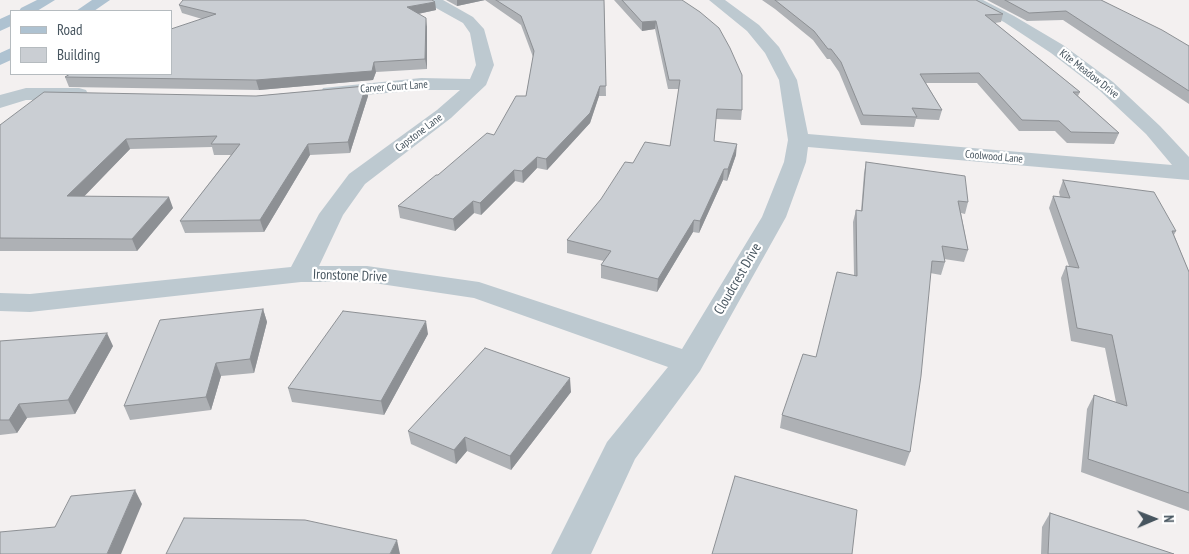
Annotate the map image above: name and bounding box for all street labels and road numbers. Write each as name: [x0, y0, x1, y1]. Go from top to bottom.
street label: Kite Meadow Drive: [1057, 47, 1121, 101]
street label: Carver Court Lane: [360, 78, 428, 96]
street label: Capstone Lane: [393, 111, 445, 155]
street label: Coolwood Lane: [965, 148, 1023, 166]
street label: Cloudcrest Drive: [711, 240, 765, 318]
street label: Ironstone Drive: [313, 266, 387, 286]

